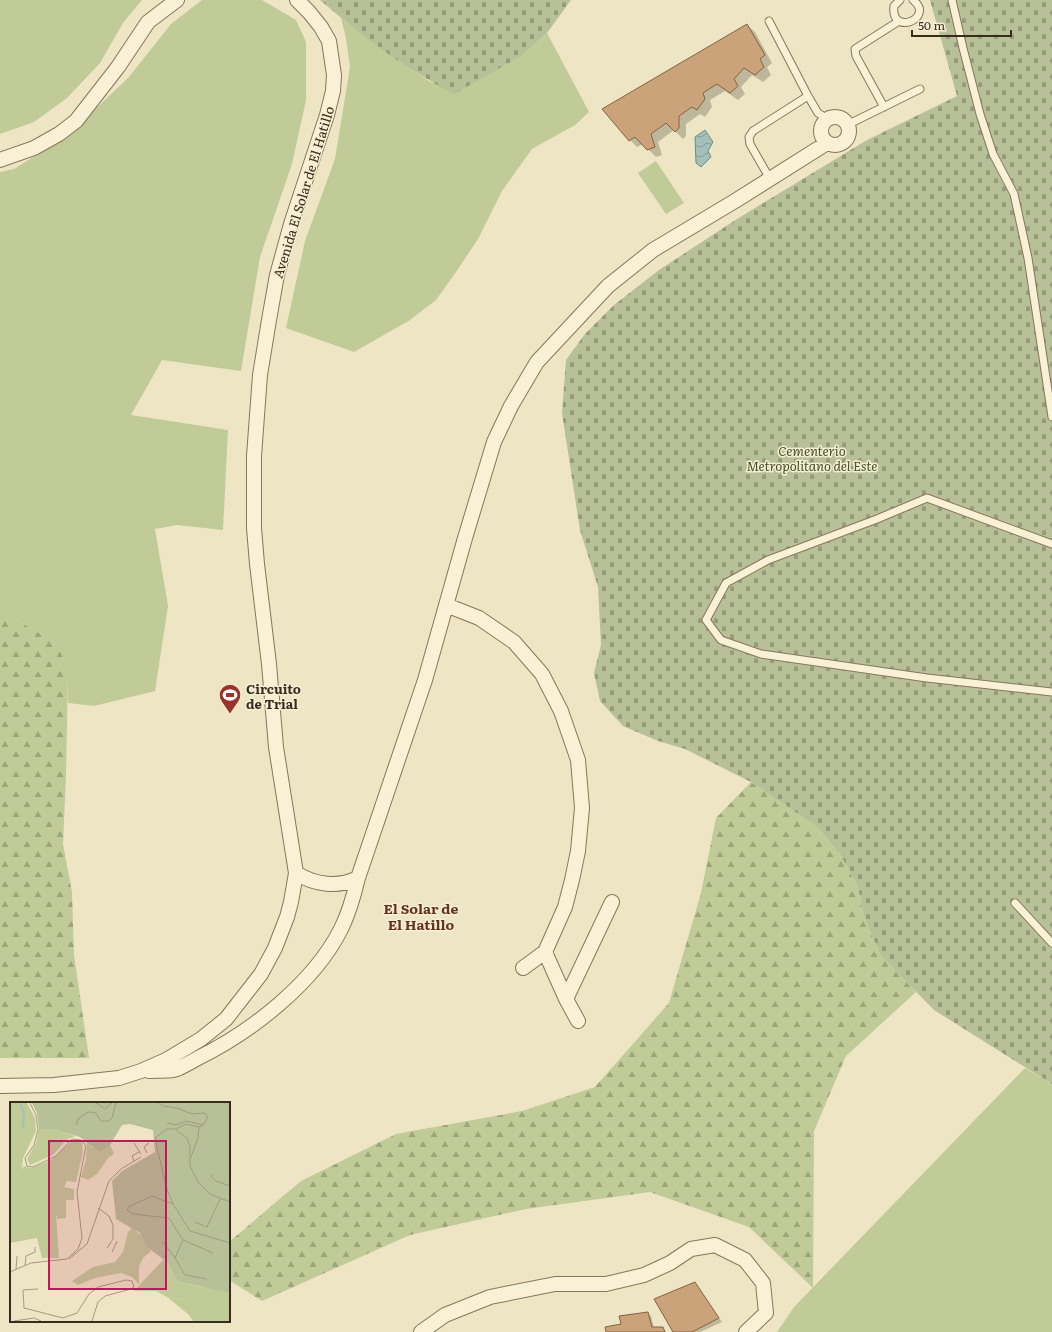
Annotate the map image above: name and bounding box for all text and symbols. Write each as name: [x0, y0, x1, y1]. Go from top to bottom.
scale bar: [912, 12, 1011, 38]
text: 50 m: [918, 16, 945, 34]
street label: Avenida El Solar de El Hatillo: [268, 103, 338, 280]
park label: Cementerio Metropolitano del Este: [747, 441, 877, 475]
place label: Circuito de Trial: [246, 679, 301, 713]
sports icon: Circuito de Trial: [217, 682, 243, 715]
district label: El Solar de El Hatillo: [384, 898, 458, 934]
inset map: [10, 1102, 230, 1322]

